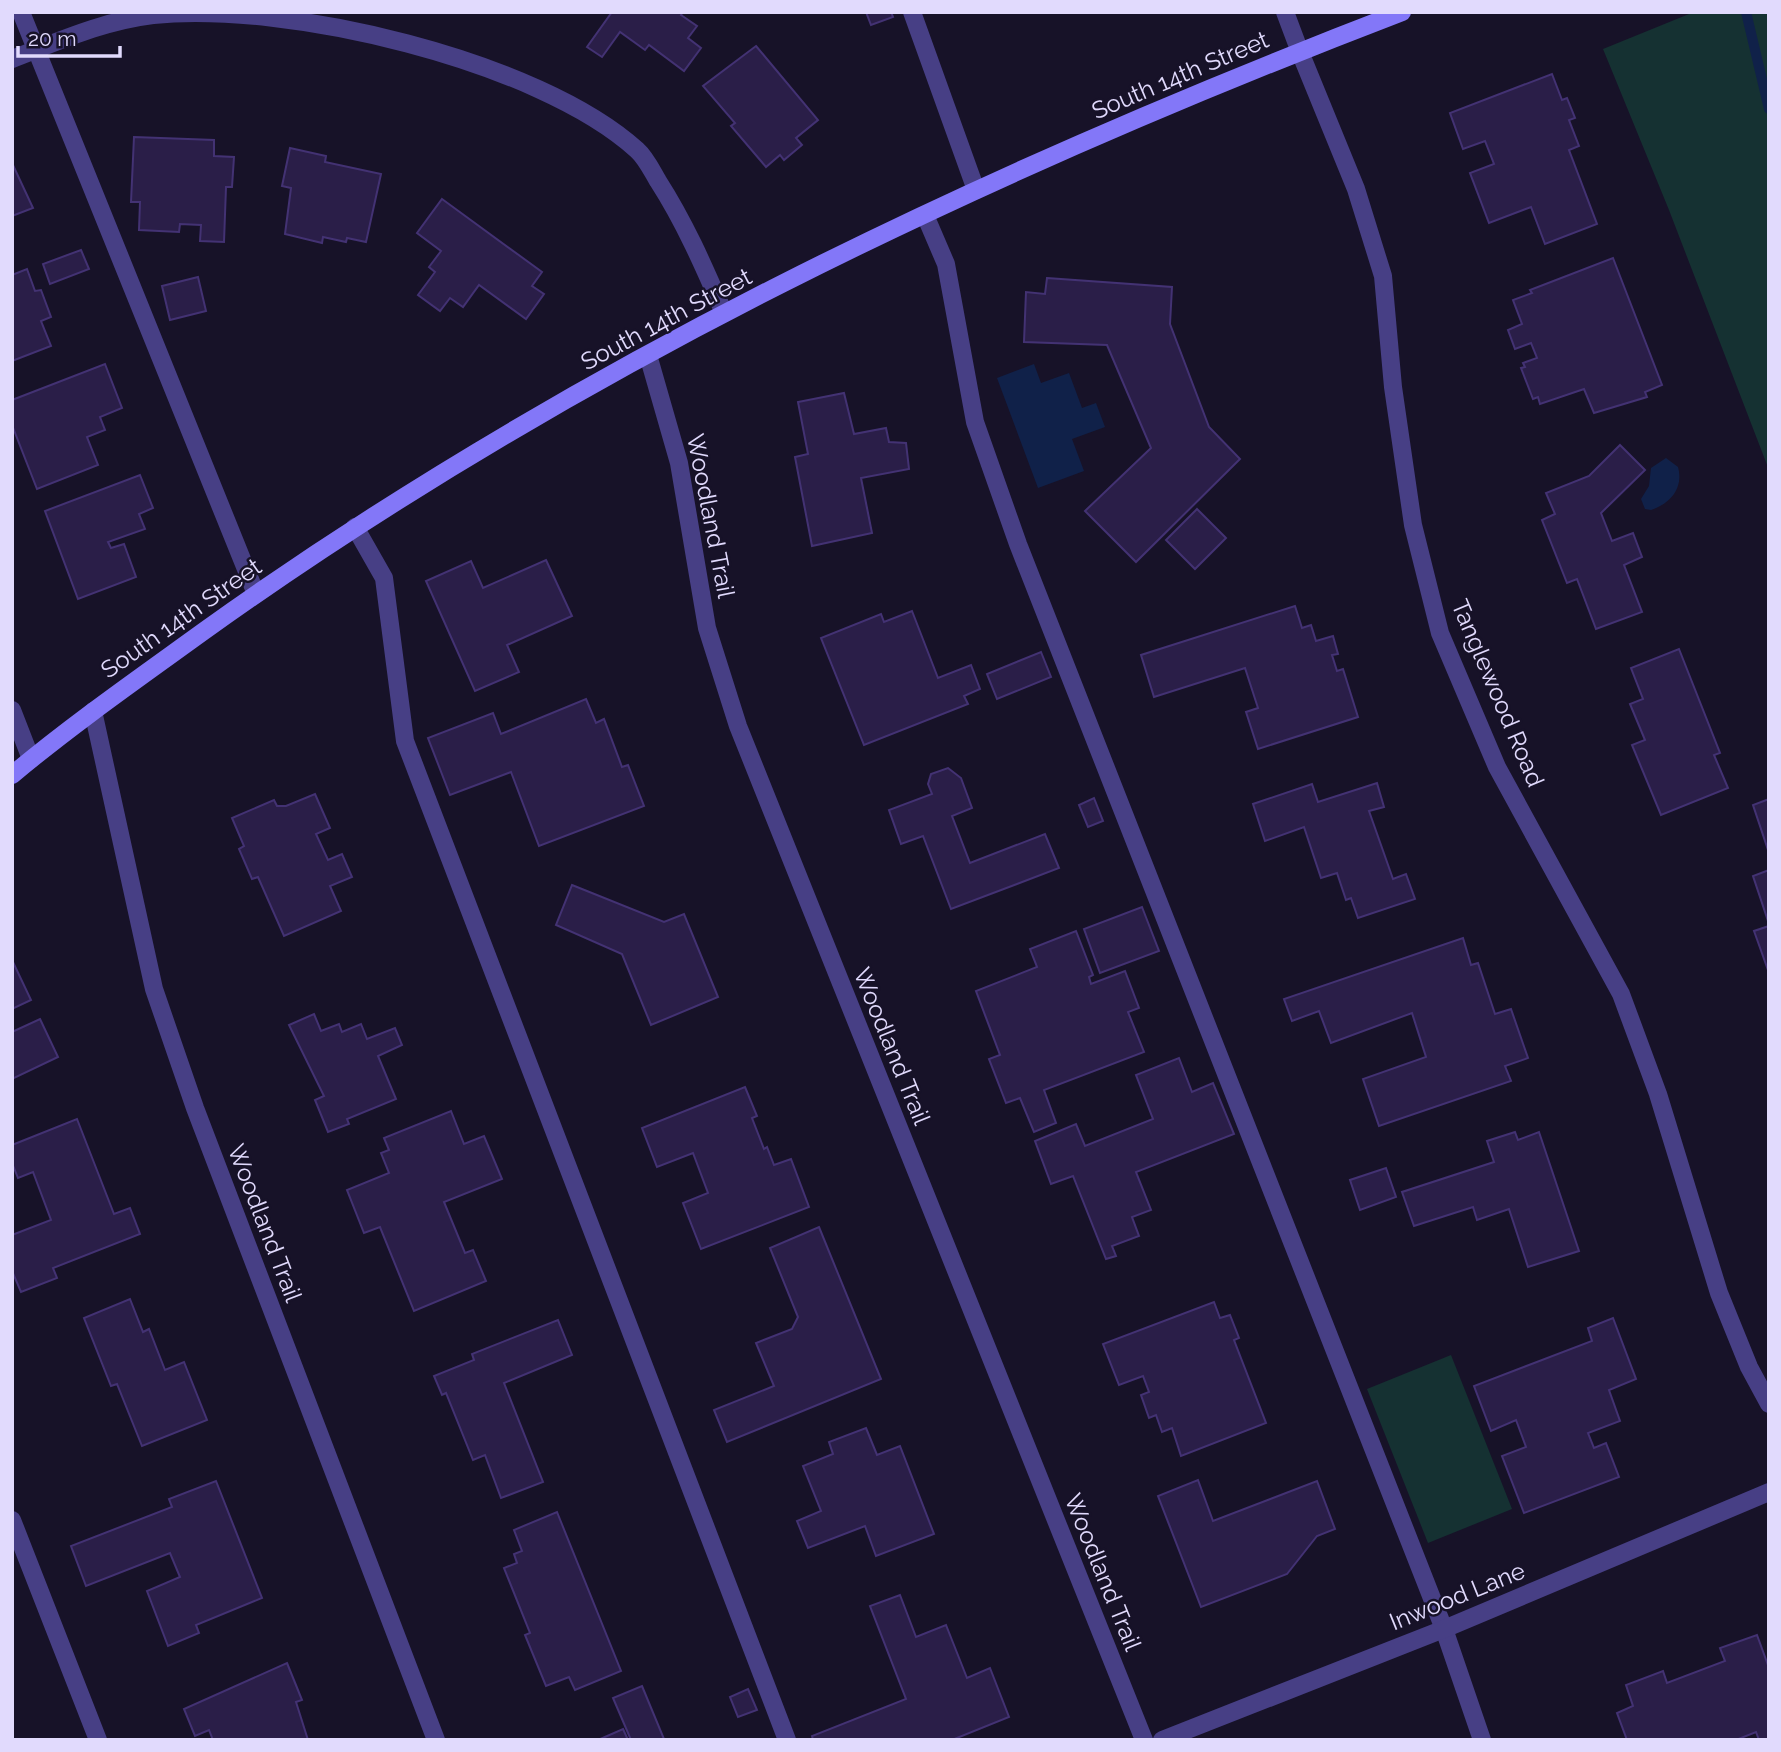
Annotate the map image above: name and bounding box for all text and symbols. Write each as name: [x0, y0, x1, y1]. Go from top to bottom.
scale bar: [18, 14, 119, 58]
street label: South 14th Street: [1087, 25, 1273, 125]
text: 20 m: [28, 26, 76, 51]
street label: South 14th Street: [576, 262, 756, 376]
street label: Woodland Trail: [681, 431, 741, 601]
street label: South 14th Street: [95, 552, 267, 684]
street label: Tanglewood Road: [1445, 595, 1551, 791]
street label: Woodland Trail: [847, 963, 937, 1129]
street label: Woodland Trail: [222, 1140, 309, 1306]
street label: Woodland Trail: [1058, 1489, 1148, 1655]
street label: Inwood Lane: [1385, 1556, 1529, 1636]

